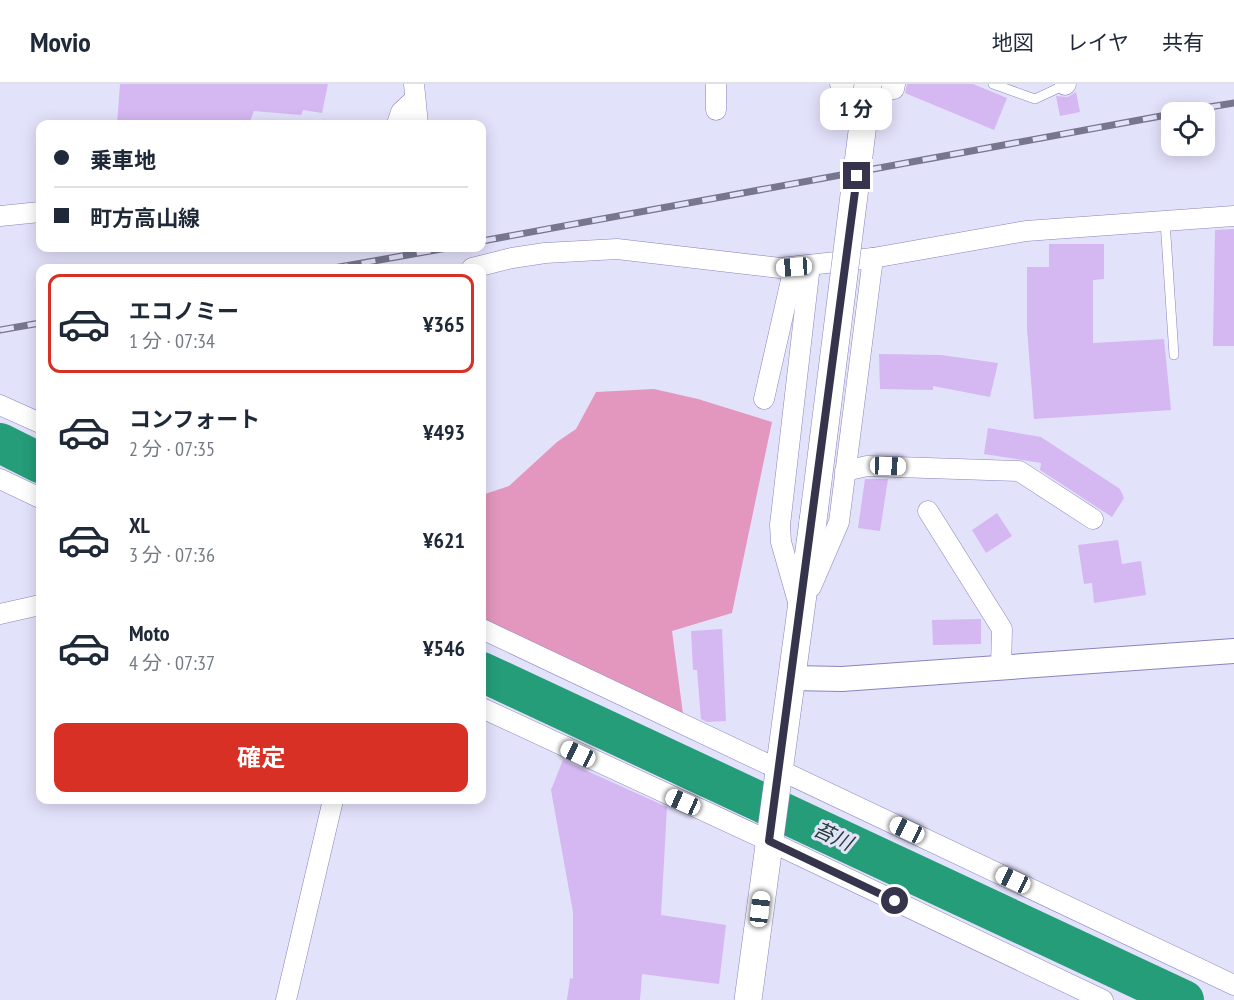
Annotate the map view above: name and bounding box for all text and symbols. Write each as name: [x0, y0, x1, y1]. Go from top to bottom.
text: Movio: [30, 23, 91, 60]
text: 地図: [992, 29, 1034, 56]
text: レイヤ: [1067, 29, 1129, 56]
text: 共有: [1162, 29, 1204, 56]
callout: 1 分: [821, 89, 893, 131]
text: 1 分: [839, 96, 873, 122]
map controls: [1161, 102, 1215, 156]
button: locate: [1161, 102, 1215, 156]
text: 乗車地: [90, 146, 156, 174]
route end: [843, 162, 870, 189]
text: 町方高山線: [90, 204, 200, 232]
car: [775, 257, 813, 277]
icon: car: [57, 297, 111, 351]
text: エコノミー: [129, 297, 239, 325]
text: ¥365: [423, 310, 465, 338]
text: 1 分 · 07:34: [129, 328, 215, 354]
icon: car: [57, 405, 111, 459]
text: コンフォート: [129, 405, 260, 433]
text: ¥493: [423, 418, 465, 446]
text: 2 分 · 07:35: [129, 436, 215, 462]
car: [870, 456, 906, 476]
text: XL: [129, 511, 150, 539]
icon: car: [57, 513, 111, 567]
text: ¥621: [423, 526, 465, 554]
text: 3 分 · 07:36: [129, 542, 215, 568]
text: Moto: [129, 619, 170, 647]
icon: car: [57, 621, 111, 675]
text: ¥546: [423, 634, 465, 662]
text: 4 分 · 07:37: [129, 650, 215, 676]
button: 確定: [54, 723, 468, 792]
car: [558, 738, 598, 770]
car: [663, 786, 703, 818]
car: [887, 814, 927, 846]
water label: 苔川: [809, 816, 858, 857]
car: [993, 864, 1033, 896]
route start: [881, 887, 908, 914]
car: [749, 890, 771, 928]

